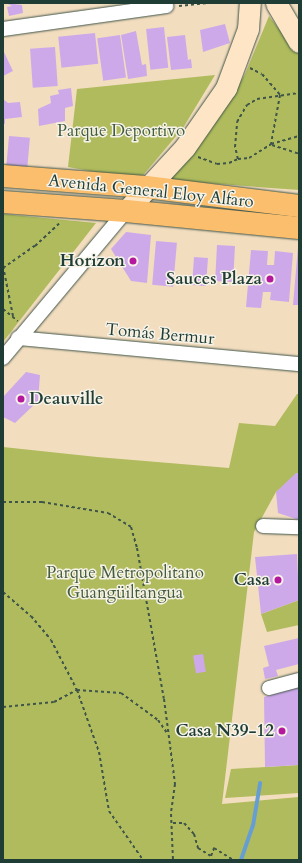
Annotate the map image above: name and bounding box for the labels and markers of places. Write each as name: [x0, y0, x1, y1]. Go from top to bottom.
place label: Horizon: [60, 251, 125, 271]
marker: Horizon: [128, 256, 138, 266]
place label: Sauces Plaza: [166, 269, 262, 289]
marker: Sauces Plaza: [265, 274, 275, 284]
place label: Deauville: [29, 389, 103, 409]
marker: Deauville: [16, 394, 26, 404]
place label: Casa: [234, 570, 270, 590]
marker: Casa: [273, 575, 283, 585]
place label: Casa N39-12: [175, 721, 274, 741]
marker: Casa N39-12: [277, 726, 287, 736]

